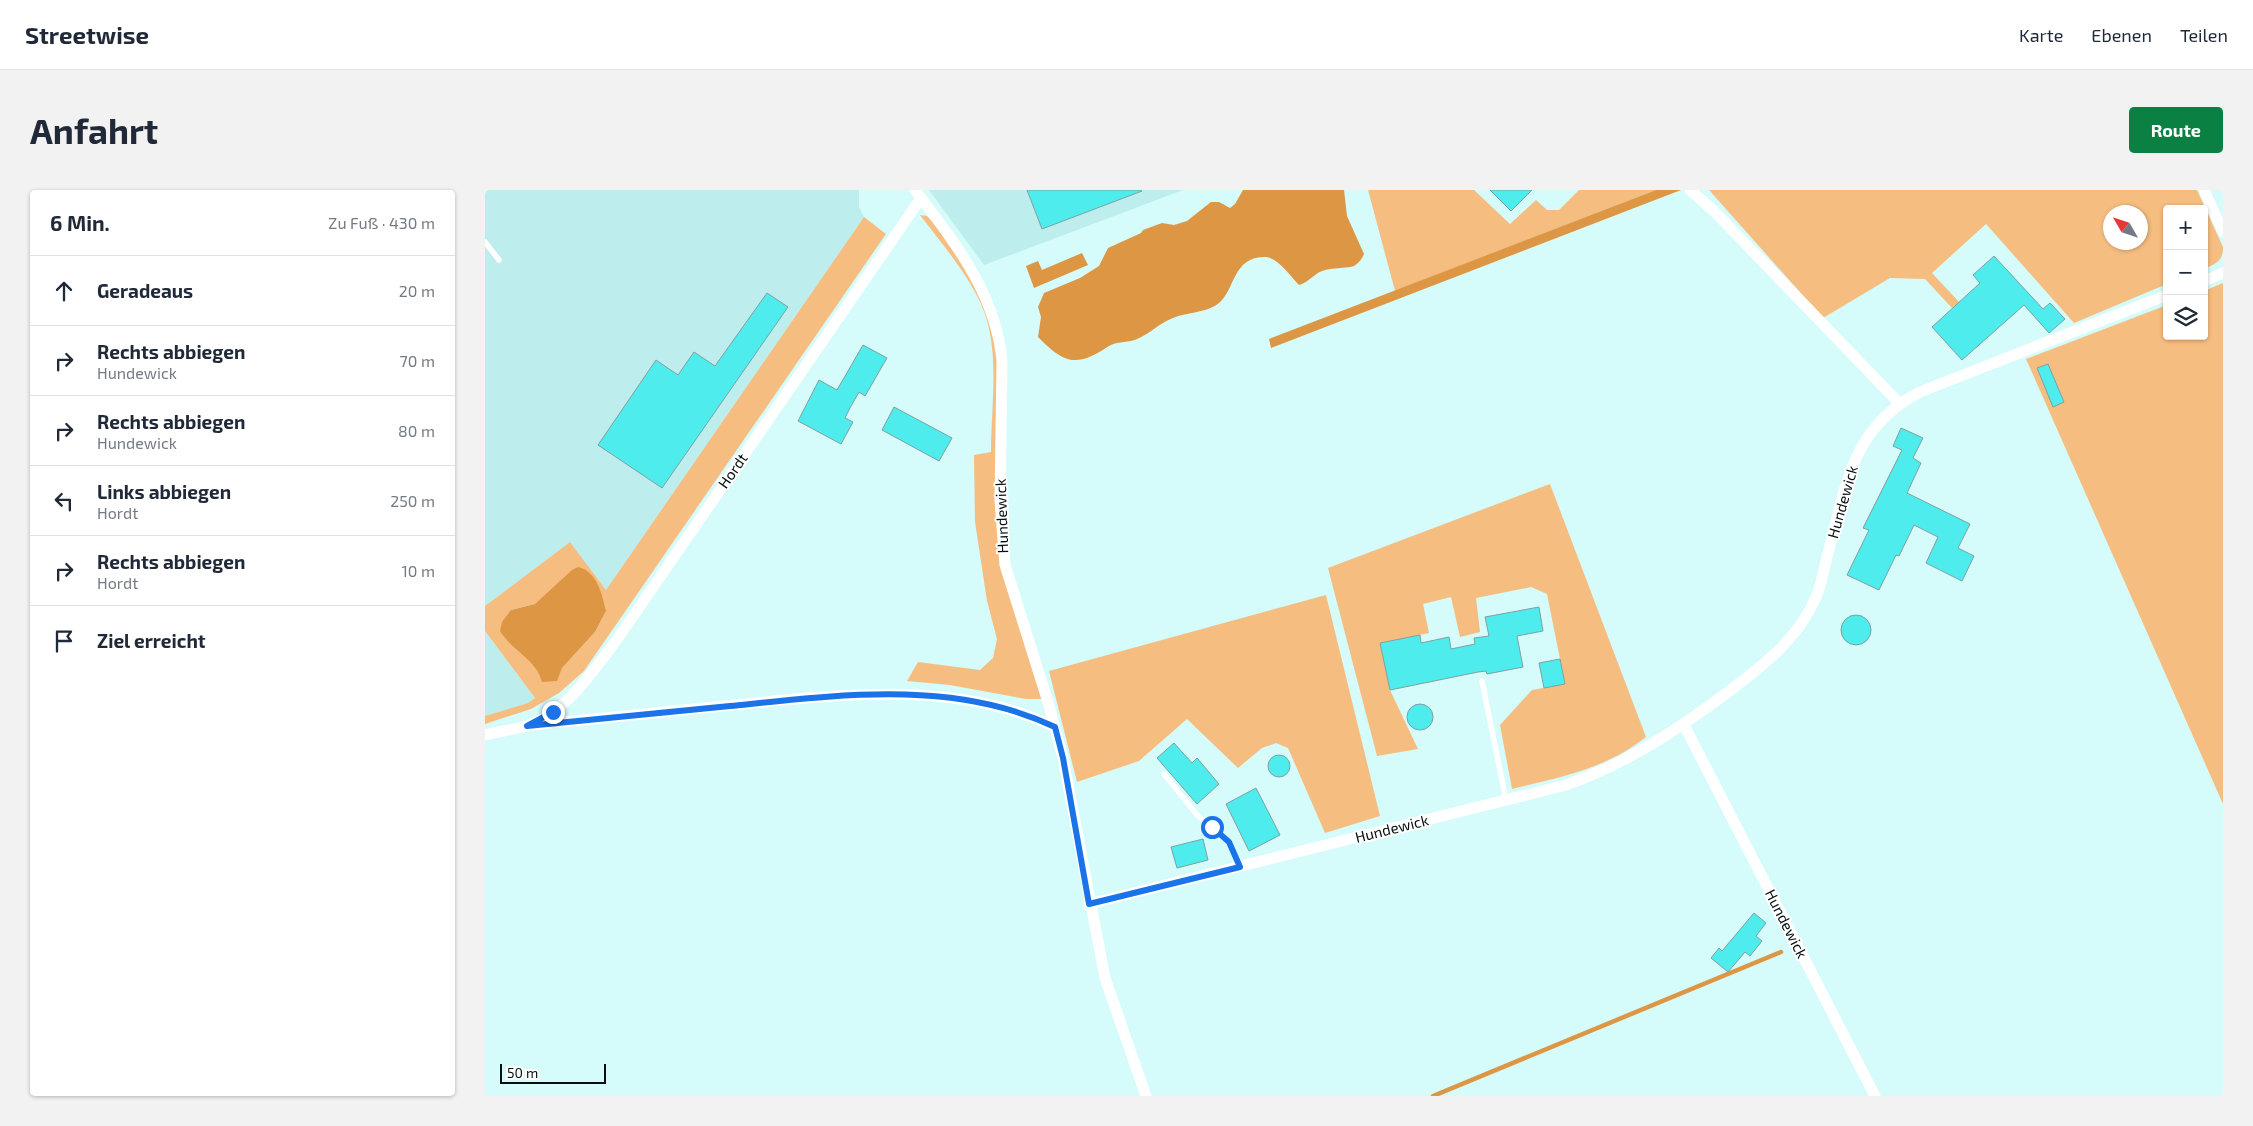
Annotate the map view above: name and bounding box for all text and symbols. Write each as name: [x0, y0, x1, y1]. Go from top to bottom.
text: Streetwise: [25, 20, 149, 49]
text: Karte: [2019, 24, 2063, 46]
text: Ebenen: [2091, 24, 2152, 46]
text: Teilen: [2180, 24, 2228, 46]
button: Route: [2129, 107, 2223, 153]
text: Anfahrt: [30, 109, 158, 151]
north arrow: [2103, 205, 2148, 250]
map controls: [2163, 205, 2208, 340]
button: +: [2163, 205, 2208, 250]
text: 6 Min.: [50, 210, 110, 235]
text: Zu Fuß · 430 m: [328, 213, 435, 232]
button: −: [2163, 250, 2208, 295]
icon: ahead: [50, 277, 78, 305]
text: Geradeaus: [97, 279, 193, 302]
text: 20 m: [399, 281, 435, 300]
button: layers: [2163, 295, 2208, 340]
text: Rechts abbiegen: [97, 340, 245, 363]
icon: right: [50, 347, 78, 375]
text: 70 m: [400, 351, 435, 370]
text: Hundewick: [97, 363, 177, 382]
text: Rechts abbiegen: [97, 410, 245, 433]
icon: right: [50, 417, 78, 445]
text: 80 m: [398, 421, 435, 440]
text: Hundewick: [97, 433, 177, 452]
street label: Hordt: [714, 449, 751, 491]
street label: Hundewick: [1823, 463, 1861, 540]
street label: Hundewick: [991, 478, 1011, 554]
text: Links abbiegen: [97, 480, 231, 503]
icon: left: [50, 487, 78, 515]
text: 250 m: [390, 491, 435, 510]
text: Hordt: [97, 503, 138, 522]
text: Rechts abbiegen: [97, 550, 245, 573]
icon: right: [50, 557, 78, 585]
text: 10 m: [401, 561, 435, 580]
text: Hordt: [97, 573, 138, 592]
icon: arrive: [50, 627, 78, 655]
text: Ziel erreicht: [97, 629, 206, 652]
route end: [542, 701, 565, 724]
street label: Hundewick: [1353, 810, 1431, 846]
route start: [1201, 816, 1224, 839]
street label: Hundewick: [1762, 886, 1812, 961]
scale bar: [500, 1061, 606, 1084]
text: 50 m: [507, 1064, 538, 1081]

